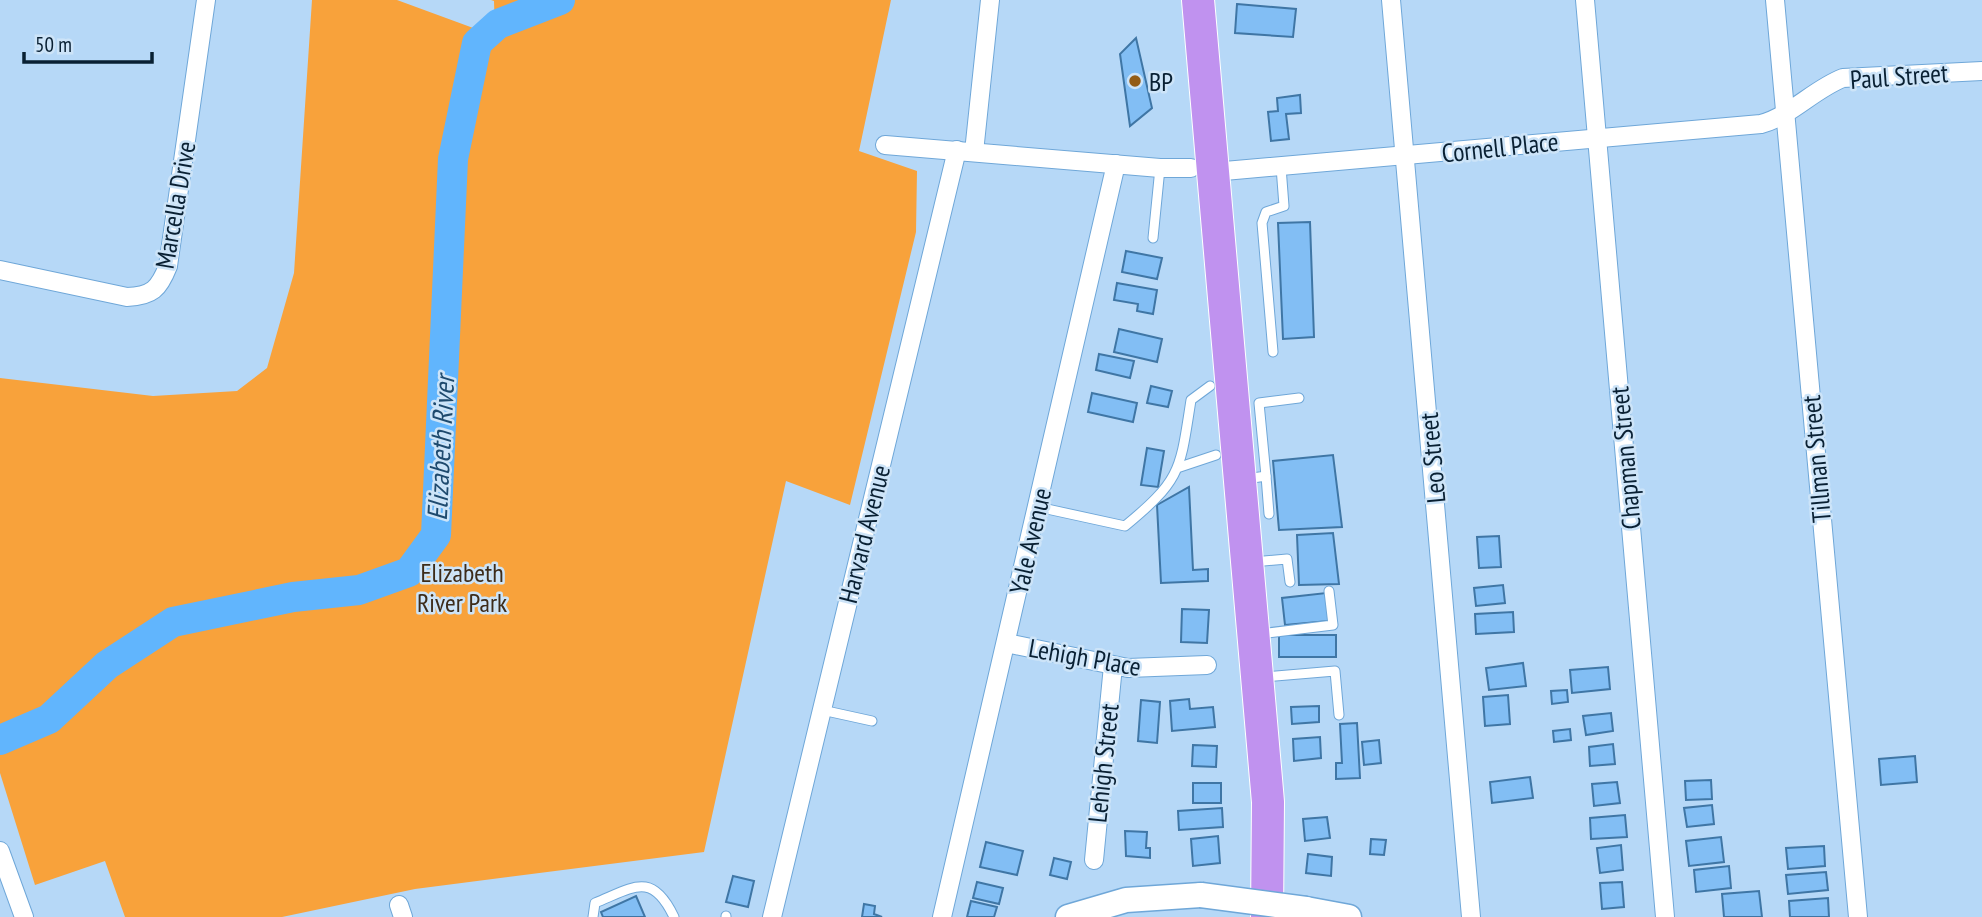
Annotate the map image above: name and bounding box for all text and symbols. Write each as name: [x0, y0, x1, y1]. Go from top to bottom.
scale bar: [24, 21, 152, 65]
text: 50 m: [35, 31, 72, 58]
street label: Paul Street: [1849, 56, 1949, 96]
place label: BP: [1149, 65, 1173, 98]
marker: BP: [1127, 73, 1143, 89]
street label: Cornell Place: [1440, 124, 1560, 170]
street label: Marcella Drive: [148, 139, 202, 271]
water label: Elizabeth River: [418, 370, 463, 521]
street label: Chapman Street: [1602, 385, 1648, 531]
street label: Tillman Street: [1794, 394, 1838, 524]
street label: Leo Street: [1412, 411, 1452, 505]
street label: Harvard Avenue: [831, 462, 897, 606]
street label: Yale Avenue: [1002, 485, 1058, 597]
park label: Elizabeth River Park: [417, 556, 507, 619]
street label: Lehigh Place: [1026, 631, 1144, 683]
street label: Lehigh Street: [1080, 702, 1126, 824]

